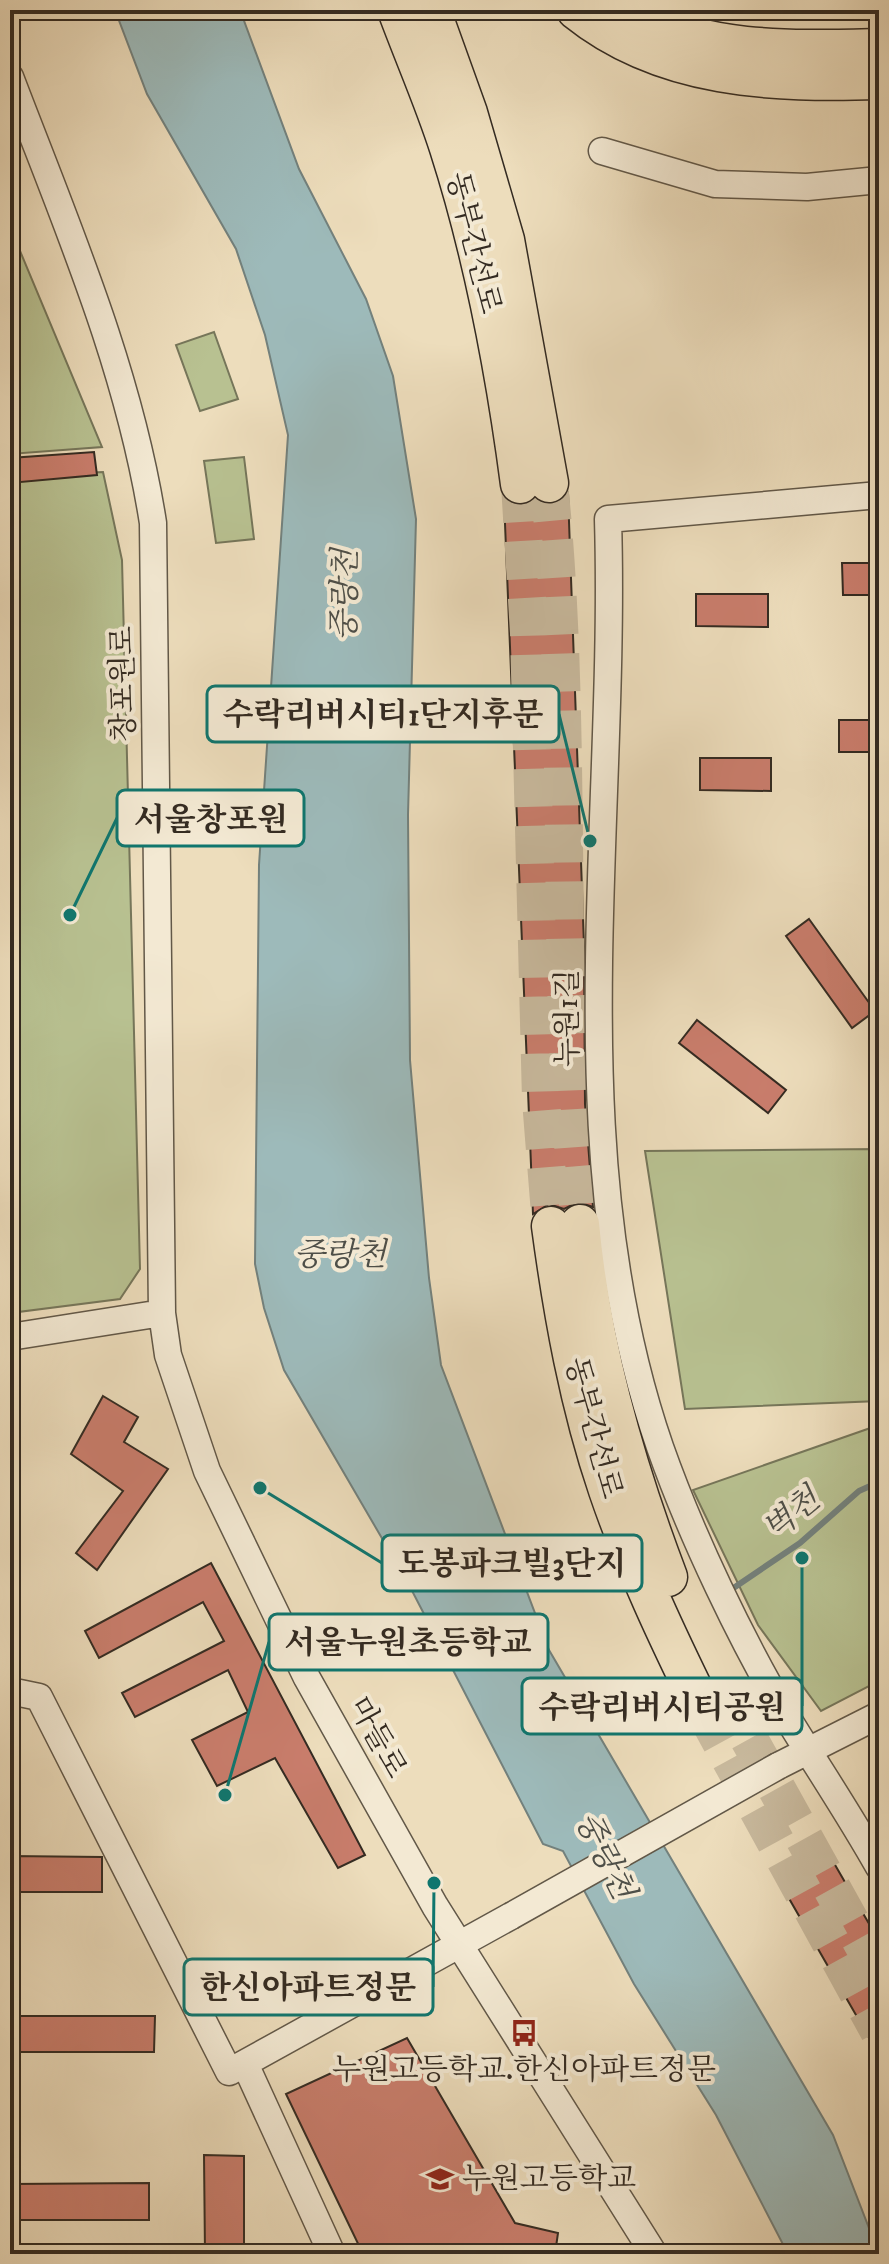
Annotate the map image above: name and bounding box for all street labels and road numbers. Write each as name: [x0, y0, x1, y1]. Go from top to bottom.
street label: 동부간선로: [438, 168, 508, 318]
street label: 창포원로: [104, 626, 144, 742]
street label: 누원1길: [550, 969, 587, 1067]
street label: 동부간선로: [556, 1353, 630, 1503]
street label: 마들로: [340, 1691, 414, 1785]

